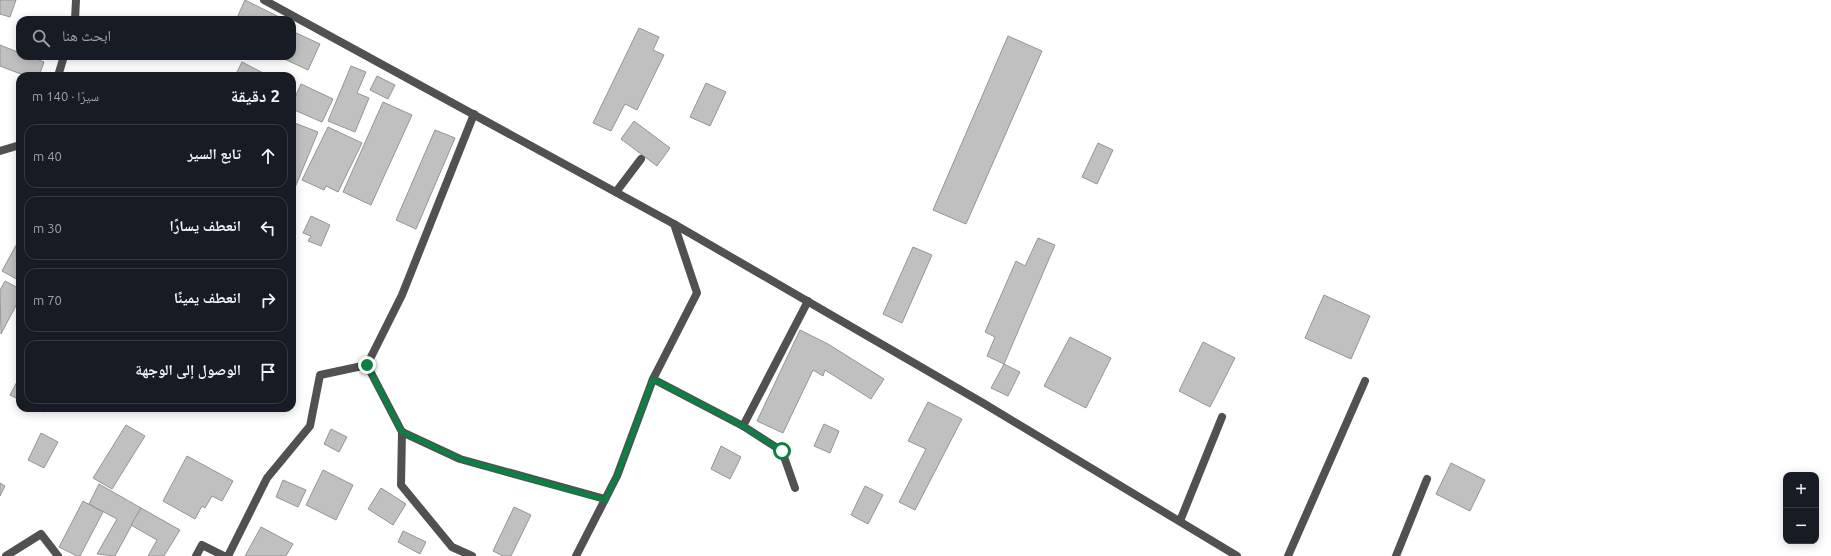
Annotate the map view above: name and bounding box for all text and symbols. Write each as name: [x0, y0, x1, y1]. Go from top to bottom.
search box: [16, 16, 296, 60]
icon: search: [30, 27, 52, 49]
text: ابحث هنا: [62, 27, 111, 44]
text: 2 دقيقة: [231, 86, 280, 105]
text: سيرًا · 140 m: [32, 89, 99, 103]
text: تابع السير: [187, 145, 241, 162]
icon: ahead: [257, 145, 279, 167]
text: 40 m: [33, 149, 62, 163]
text: انعطف يسارًا: [169, 217, 241, 234]
icon: left: [257, 217, 279, 239]
text: 30 m: [33, 221, 62, 235]
text: انعطف يمينًا: [174, 289, 241, 306]
icon: right: [257, 289, 279, 311]
text: 70 m: [33, 293, 62, 307]
route end: [358, 356, 376, 374]
text: الوصول إلى الوجهة: [135, 361, 241, 378]
icon: arrive: [257, 361, 279, 383]
route start: [773, 442, 791, 460]
map controls: [1783, 472, 1819, 544]
button: +: [1783, 472, 1819, 508]
button: −: [1783, 508, 1819, 544]

